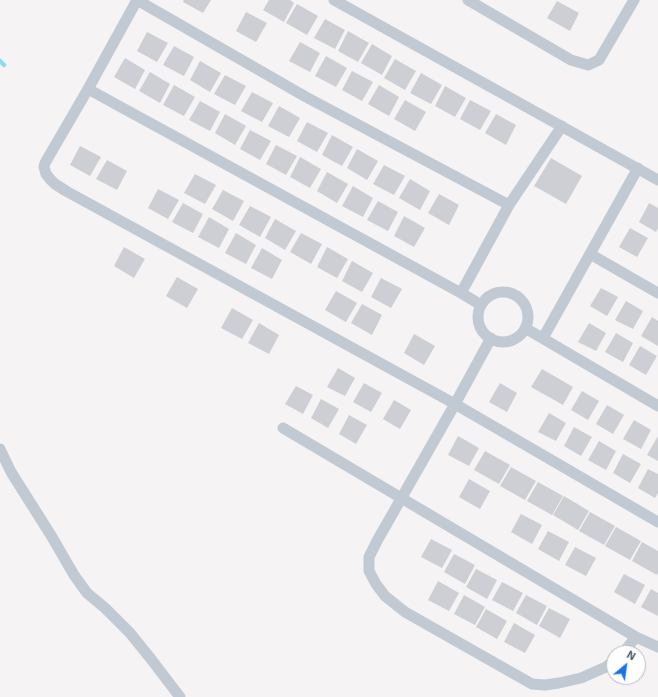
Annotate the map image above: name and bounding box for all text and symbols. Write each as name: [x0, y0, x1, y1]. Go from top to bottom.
north arrow: [606, 645, 646, 685]
text: N: [625, 647, 638, 663]

